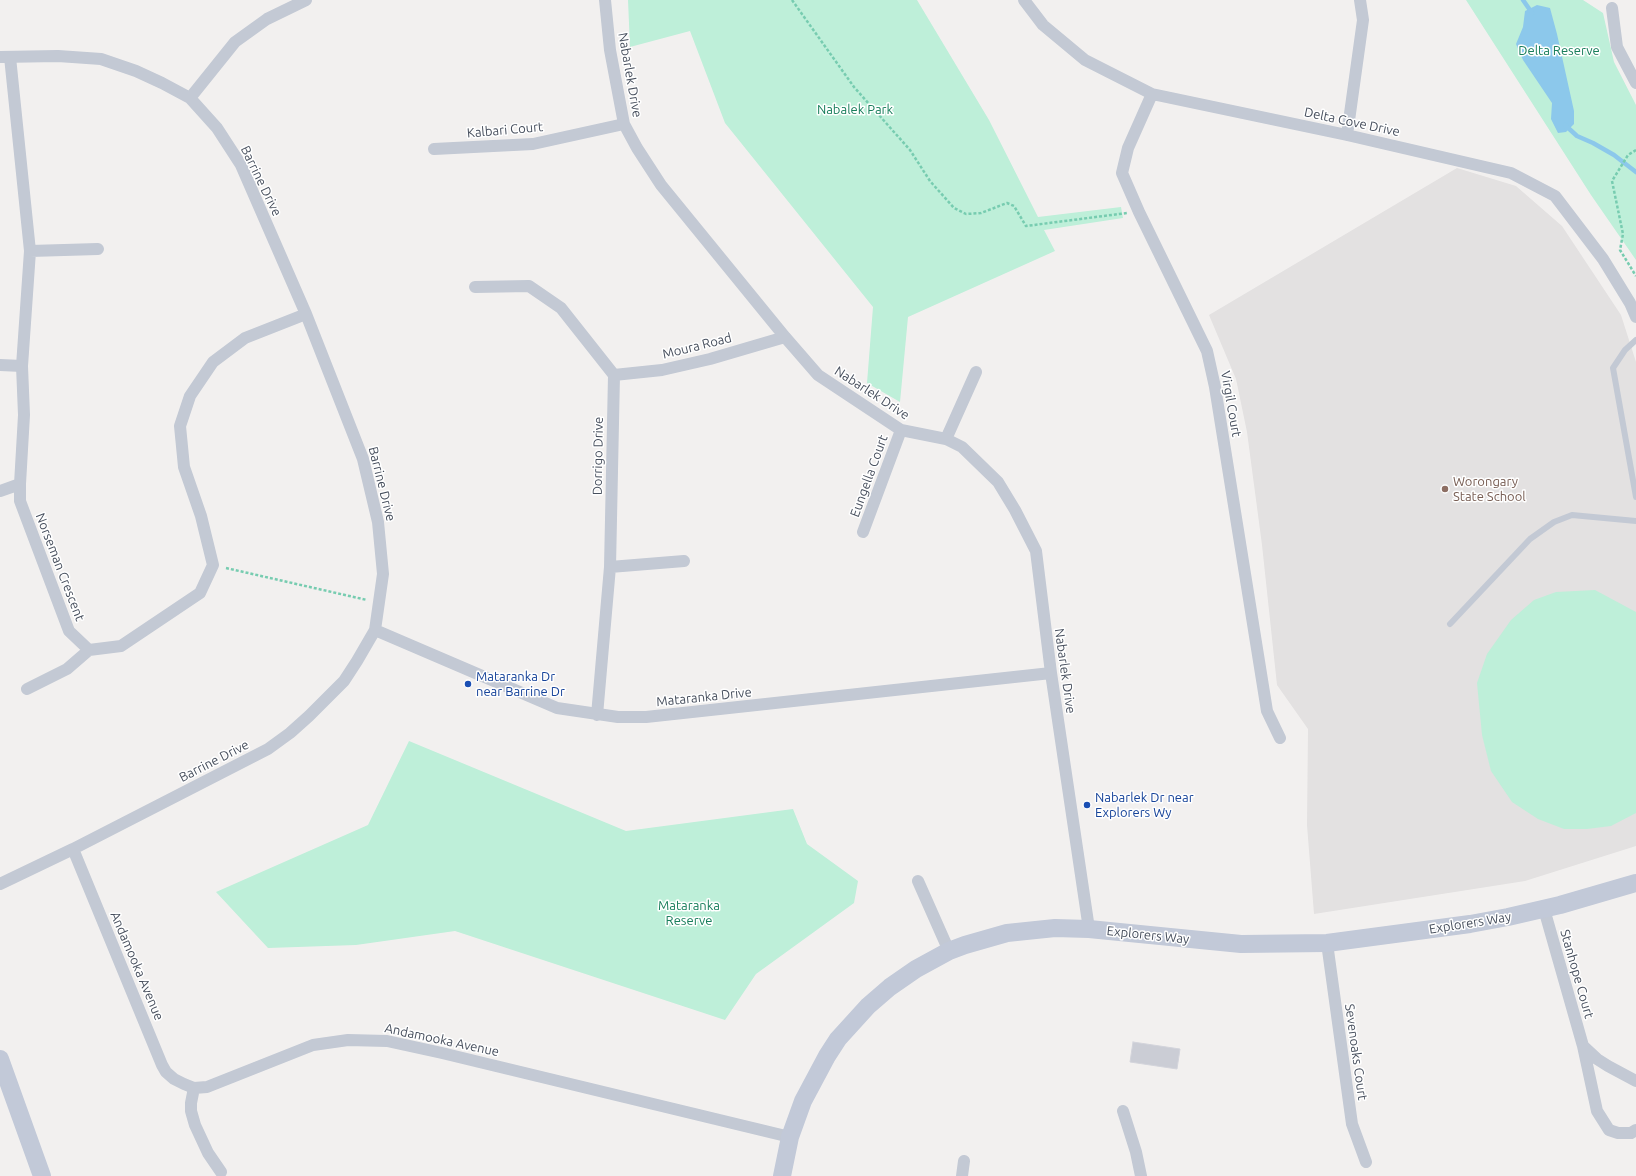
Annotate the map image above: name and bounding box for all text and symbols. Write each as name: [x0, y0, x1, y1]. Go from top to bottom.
street label: Nabarlek Drive: [615, 31, 645, 119]
park label: Delta Reserve: [1518, 43, 1600, 59]
park label: Nabalek Park: [817, 102, 893, 118]
street label: Delta Cove Drive: [1303, 104, 1401, 140]
street label: Kalbari Court: [466, 119, 544, 141]
street label: Barrine Drive: [237, 143, 285, 219]
street label: Moura Road: [661, 330, 733, 362]
street label: Nabarlek Drive: [832, 363, 912, 423]
street label: Virgil Court: [1218, 370, 1244, 438]
street label: Dorrigo Drive: [590, 417, 606, 495]
street label: Eungella Court: [847, 433, 891, 519]
street label: Barrine Drive: [365, 445, 399, 523]
place label: Worongary State School: [1453, 474, 1526, 505]
marker: Worongary State School: [1440, 484, 1450, 494]
street label: Norseman Crescent: [32, 511, 88, 623]
street label: Nabarlek Drive: [1051, 627, 1079, 715]
place label: Mataranka Dr near Barrine Dr: [476, 669, 565, 700]
marker: Mataranka Dr near Barrine Dr: [463, 679, 473, 689]
street label: Mataranka Drive: [656, 684, 752, 710]
street label: Barrine Drive: [176, 737, 252, 785]
place label: Nabarlek Dr near Explorers Wy: [1095, 790, 1194, 821]
marker: Nabarlek Dr near Explorers Wy: [1082, 800, 1092, 810]
park label: Mataranka Reserve: [658, 898, 720, 929]
street label: Andamooka Avenue: [107, 909, 167, 1023]
street label: Explorers Way: [1428, 909, 1512, 937]
street label: Explorers Way: [1106, 923, 1190, 947]
street label: Stanhope Court: [1557, 928, 1597, 1020]
street label: Sevenoaks Court: [1341, 1003, 1371, 1101]
street label: Andamooka Avenue: [383, 1020, 501, 1060]

